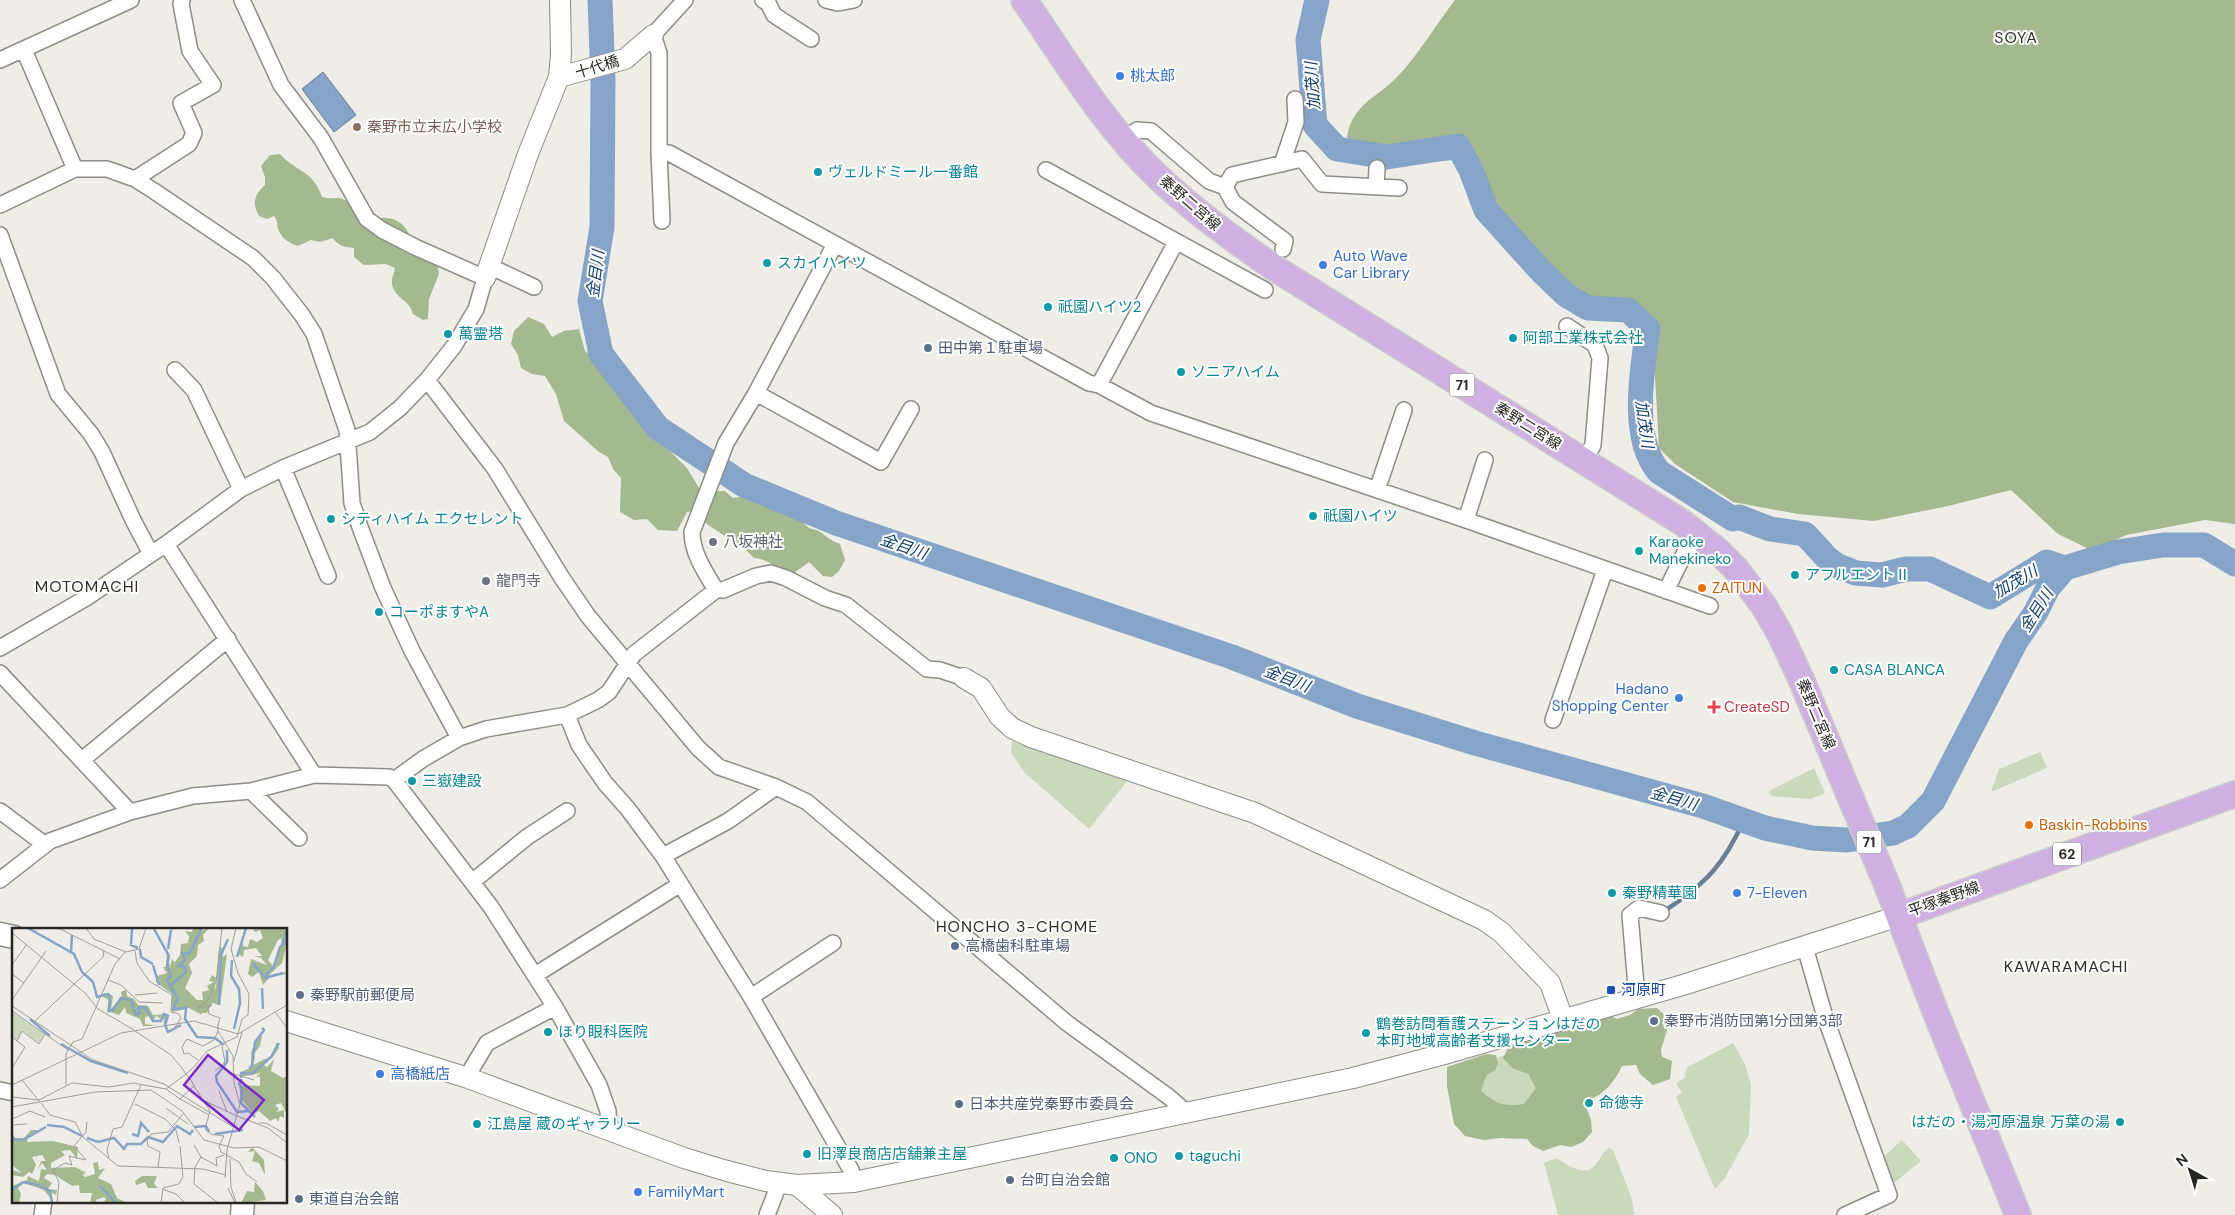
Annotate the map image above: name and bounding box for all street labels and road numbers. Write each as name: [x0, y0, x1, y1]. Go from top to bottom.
street label: 十代橋: [573, 51, 621, 83]
street label: 秦野二宮線: [1155, 171, 1225, 235]
road number: 71: [1450, 374, 1474, 396]
street label: 秦野二宮線: [1491, 398, 1565, 454]
street label: 秦野二宮線: [1792, 676, 1840, 752]
road number: 71: [1856, 830, 1882, 854]
road number: 62: [2053, 842, 2081, 866]
street label: 平塚秦野線: [1905, 877, 1983, 921]

